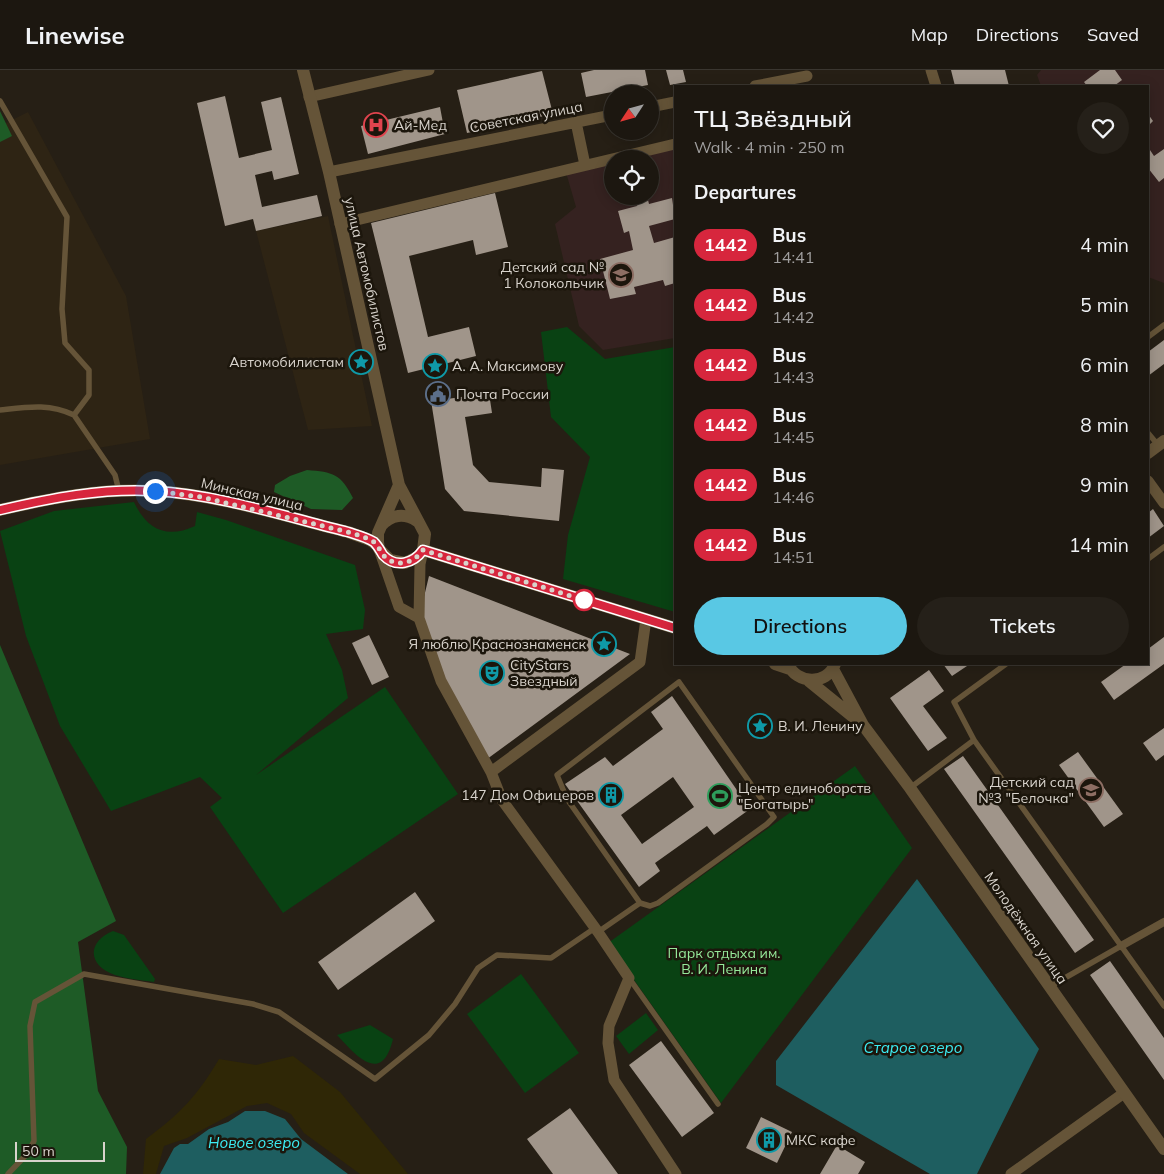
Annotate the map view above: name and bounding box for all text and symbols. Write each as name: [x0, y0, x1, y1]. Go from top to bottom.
text: Linewise: [25, 20, 125, 50]
text: Map: [911, 23, 948, 46]
text: Directions: [976, 23, 1059, 46]
text: Saved: [1087, 23, 1139, 46]
north arrow: [604, 85, 659, 140]
map controls: [604, 85, 659, 205]
street label: Советская улица: [468, 97, 584, 137]
button: heart: [1077, 102, 1129, 154]
text: ТЦ Звёздный: [694, 103, 852, 133]
hospital icon: Ай-Мед: [363, 112, 389, 138]
place label: Ай-Мед: [394, 116, 447, 134]
text: Walk · 4 min · 250 m: [694, 137, 845, 157]
button: locate: [604, 150, 659, 205]
text: Departures: [694, 180, 796, 204]
street label: улица Автомобилистов: [341, 195, 393, 353]
text: Bus: [772, 223, 806, 247]
text: 1442: [704, 233, 747, 256]
text: 4 min: [1080, 233, 1129, 257]
text: 14:41: [772, 247, 814, 267]
place label: Детский сад № 1 Колокольчик: [501, 258, 604, 292]
school or university icon: Детский сад № 1 Колокольчик: [608, 262, 634, 288]
text: Bus: [772, 283, 806, 307]
text: 1442: [704, 293, 747, 316]
text: 5 min: [1080, 293, 1129, 317]
text: 14:42: [772, 307, 814, 327]
text: Bus: [772, 343, 806, 367]
place icon: Автомобилистам: [348, 349, 374, 375]
place label: Автомобилистам: [229, 353, 344, 371]
place icon: А. А. Максимову: [422, 353, 448, 379]
text: 1442: [704, 353, 747, 376]
text: 6 min: [1080, 353, 1129, 377]
place label: А. А. Максимову: [452, 357, 564, 375]
text: 14:43: [772, 367, 814, 387]
public building icon: Почта России: [425, 381, 451, 407]
place label: Почта России: [456, 385, 549, 403]
text: Bus: [772, 403, 806, 427]
text: 1442: [704, 413, 747, 436]
text: 8 min: [1080, 413, 1129, 437]
text: 14:45: [772, 427, 814, 447]
text: Bus: [772, 463, 806, 487]
text: 1442: [704, 473, 747, 496]
text: 9 min: [1080, 473, 1129, 497]
street label: Минская улица: [199, 474, 305, 514]
your location: [143, 479, 168, 504]
text: 14:46: [772, 487, 814, 507]
text: Bus: [772, 523, 806, 547]
text: 1442: [704, 533, 747, 556]
text: 14 min: [1069, 533, 1129, 557]
text: 14:51: [772, 547, 814, 567]
unlabelled marker: [573, 589, 595, 611]
button: Directions: [694, 597, 907, 655]
button: Tickets: [917, 597, 1129, 655]
place icon: Я люблю Краснознаменск: [591, 631, 617, 657]
place label: Я люблю Краснознаменск: [409, 635, 586, 653]
place label: CityStars Звездный: [510, 656, 578, 690]
theatre icon: CityStars Звездный: [479, 660, 505, 686]
place icon: В. И. Ленину: [747, 713, 773, 739]
place label: В. И. Ленину: [778, 717, 863, 735]
place label: Детский сад №3 "Белочка": [978, 773, 1074, 807]
school or university icon: Детский сад №3 "Белочка": [1078, 777, 1104, 803]
place label: Центр единоборств "Богатырь": [738, 779, 871, 813]
building icon: 147 Дом Офицеров: [598, 782, 624, 808]
sports icon: Центр единоборств "Богатырь": [707, 783, 733, 809]
place label: 147 Дом Офицеров: [461, 786, 594, 804]
street label: Молодёжная улица: [980, 868, 1072, 988]
park label: Парк отдыха им. В. И. Ленина: [667, 944, 781, 978]
water label: Старое озеро: [864, 1038, 963, 1057]
building icon: МКС кафе: [756, 1127, 782, 1153]
place label: МКС кафе: [786, 1131, 856, 1149]
water label: Новое озеро: [208, 1133, 300, 1152]
scale bar: [15, 1139, 105, 1162]
text: 50 m: [22, 1142, 55, 1160]

